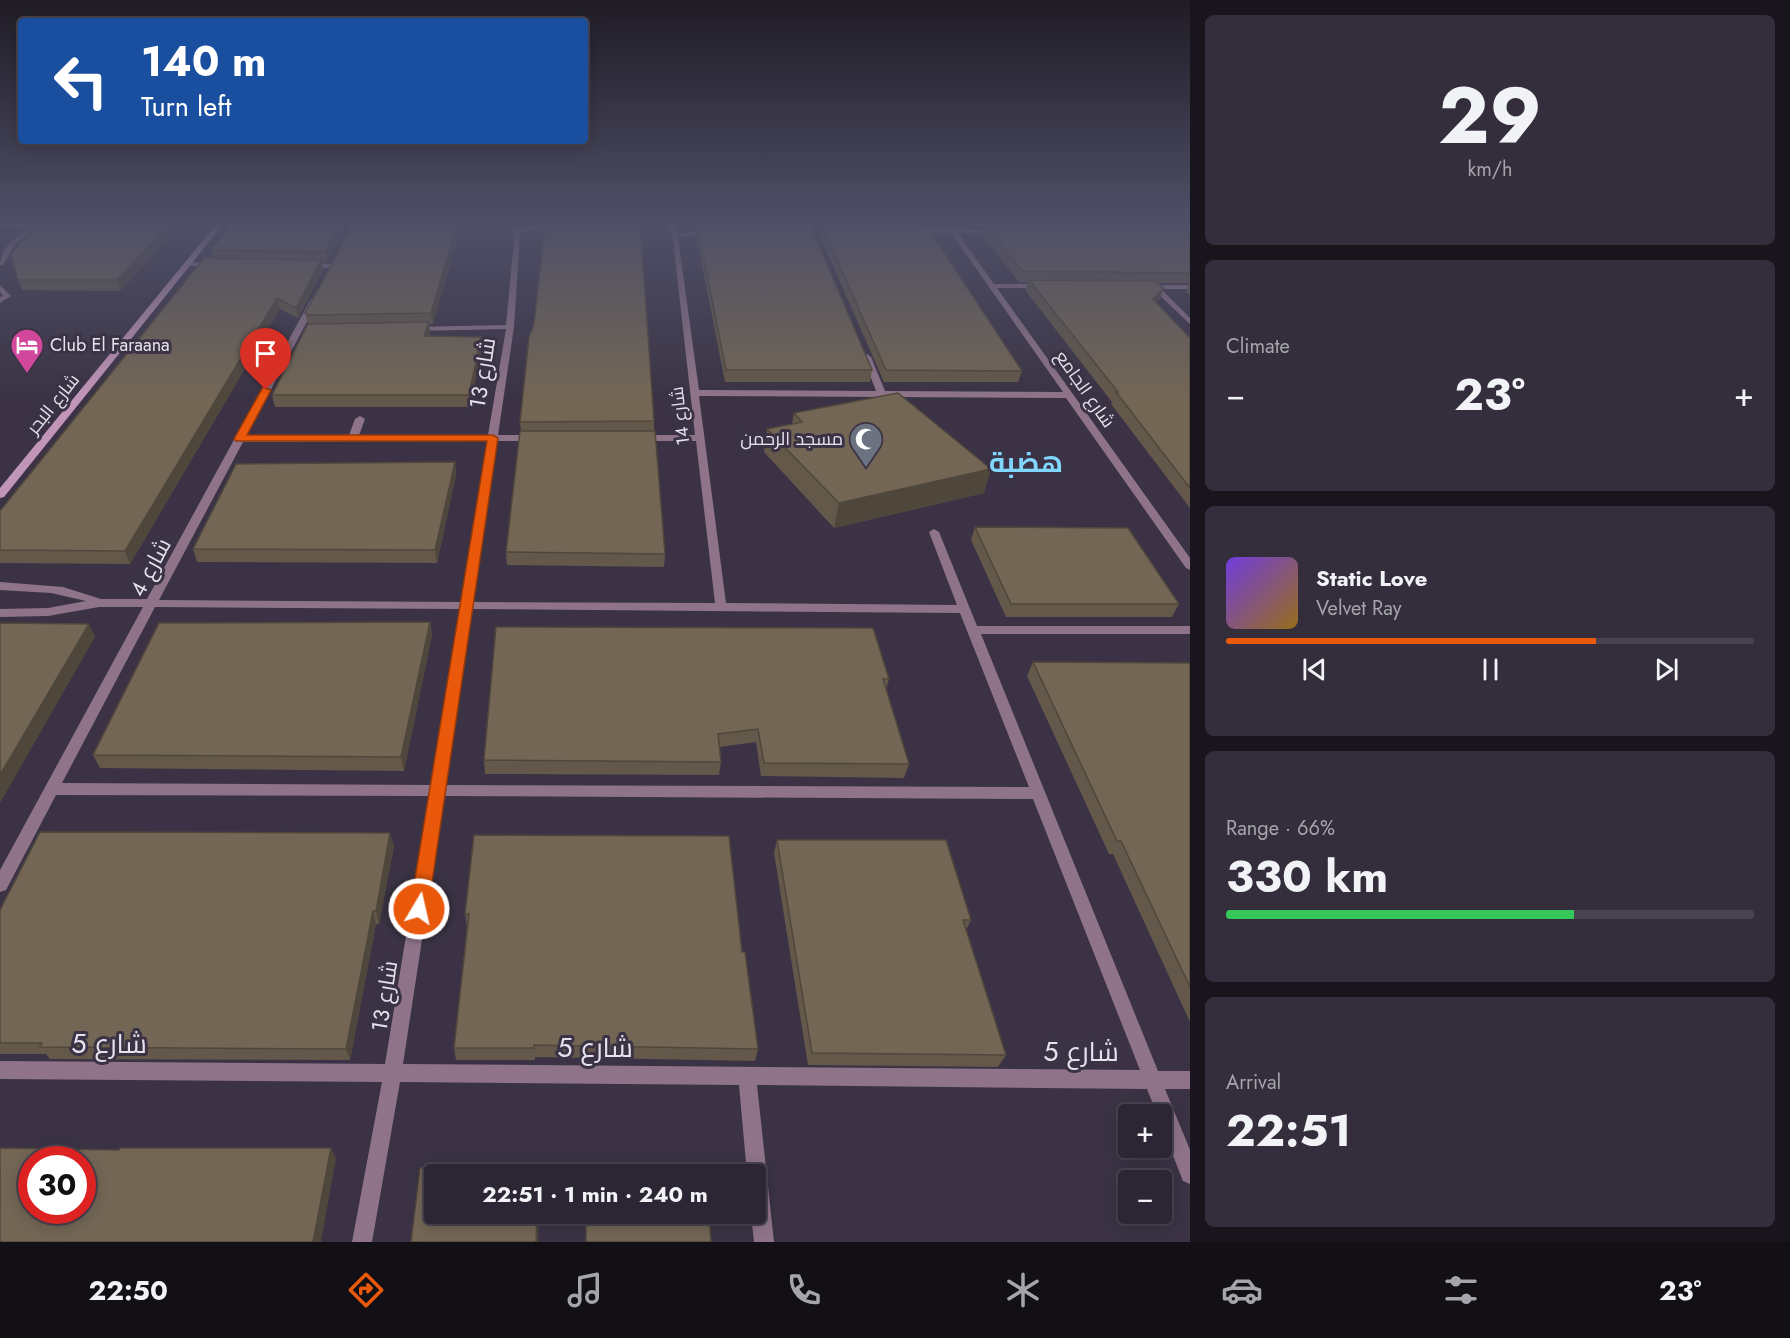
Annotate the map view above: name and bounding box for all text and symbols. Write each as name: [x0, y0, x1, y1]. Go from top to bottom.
text: 140 m: [141, 31, 267, 92]
icon: left: [42, 42, 120, 120]
text: 29: [1438, 60, 1542, 172]
text: Turn left: [141, 87, 231, 126]
text: km/h: [1467, 155, 1513, 184]
hotel icon: Club El Faraana: [9, 327, 45, 374]
pin: [240, 328, 291, 390]
place label: Club El Faraana: [50, 332, 170, 358]
text: Climate: [1226, 332, 1290, 361]
street label: شارع 13: [461, 335, 503, 411]
icon: arrive: [249, 337, 282, 370]
street label: شارع الجامع: [1049, 345, 1121, 433]
text: 23°: [1454, 362, 1525, 427]
street label: شارع البحر: [20, 368, 86, 441]
text: −: [1226, 371, 1245, 418]
text: +: [1734, 371, 1754, 418]
street label: شارع 14: [664, 385, 696, 447]
mosque icon: مسجد الرحمن: [848, 421, 884, 468]
place label: مسجد الرحمن: [740, 426, 843, 452]
district label: هضبة: [989, 442, 1063, 483]
street label: شارع 4: [121, 532, 179, 602]
text: Static Love: [1316, 562, 1427, 594]
text: Velvet Ray: [1316, 594, 1402, 623]
icon: previous: [1298, 653, 1331, 686]
icon: pause: [1474, 653, 1507, 686]
icon: next: [1650, 653, 1683, 686]
text: Range · 66%: [1226, 814, 1335, 843]
text: 330 km: [1226, 844, 1388, 909]
position arrow: [387, 877, 451, 941]
street label: شارع 13: [363, 958, 405, 1034]
street label: شارع 5: [71, 1024, 147, 1063]
street label: شارع 5: [557, 1028, 633, 1067]
street label: شارع 5: [1043, 1032, 1119, 1071]
text: Arrival: [1226, 1068, 1281, 1097]
text: 22:51: [1226, 1098, 1351, 1163]
map controls: [1118, 1104, 1172, 1224]
button: +: [1118, 1104, 1172, 1158]
speed limit sign: 30: [18, 1146, 96, 1224]
button: −: [1118, 1170, 1172, 1224]
text: 22:51 · 1 min · 240 m: [482, 1178, 708, 1210]
icon: directions: [345, 1269, 387, 1311]
icon: music: [564, 1269, 606, 1311]
icon: phone: [783, 1269, 825, 1311]
icon: climate: [1002, 1269, 1044, 1311]
icon: car: [1221, 1269, 1263, 1311]
icon: filters: [1440, 1269, 1482, 1311]
text: 22:50: [89, 1271, 168, 1310]
text: 23°: [1659, 1271, 1701, 1310]

